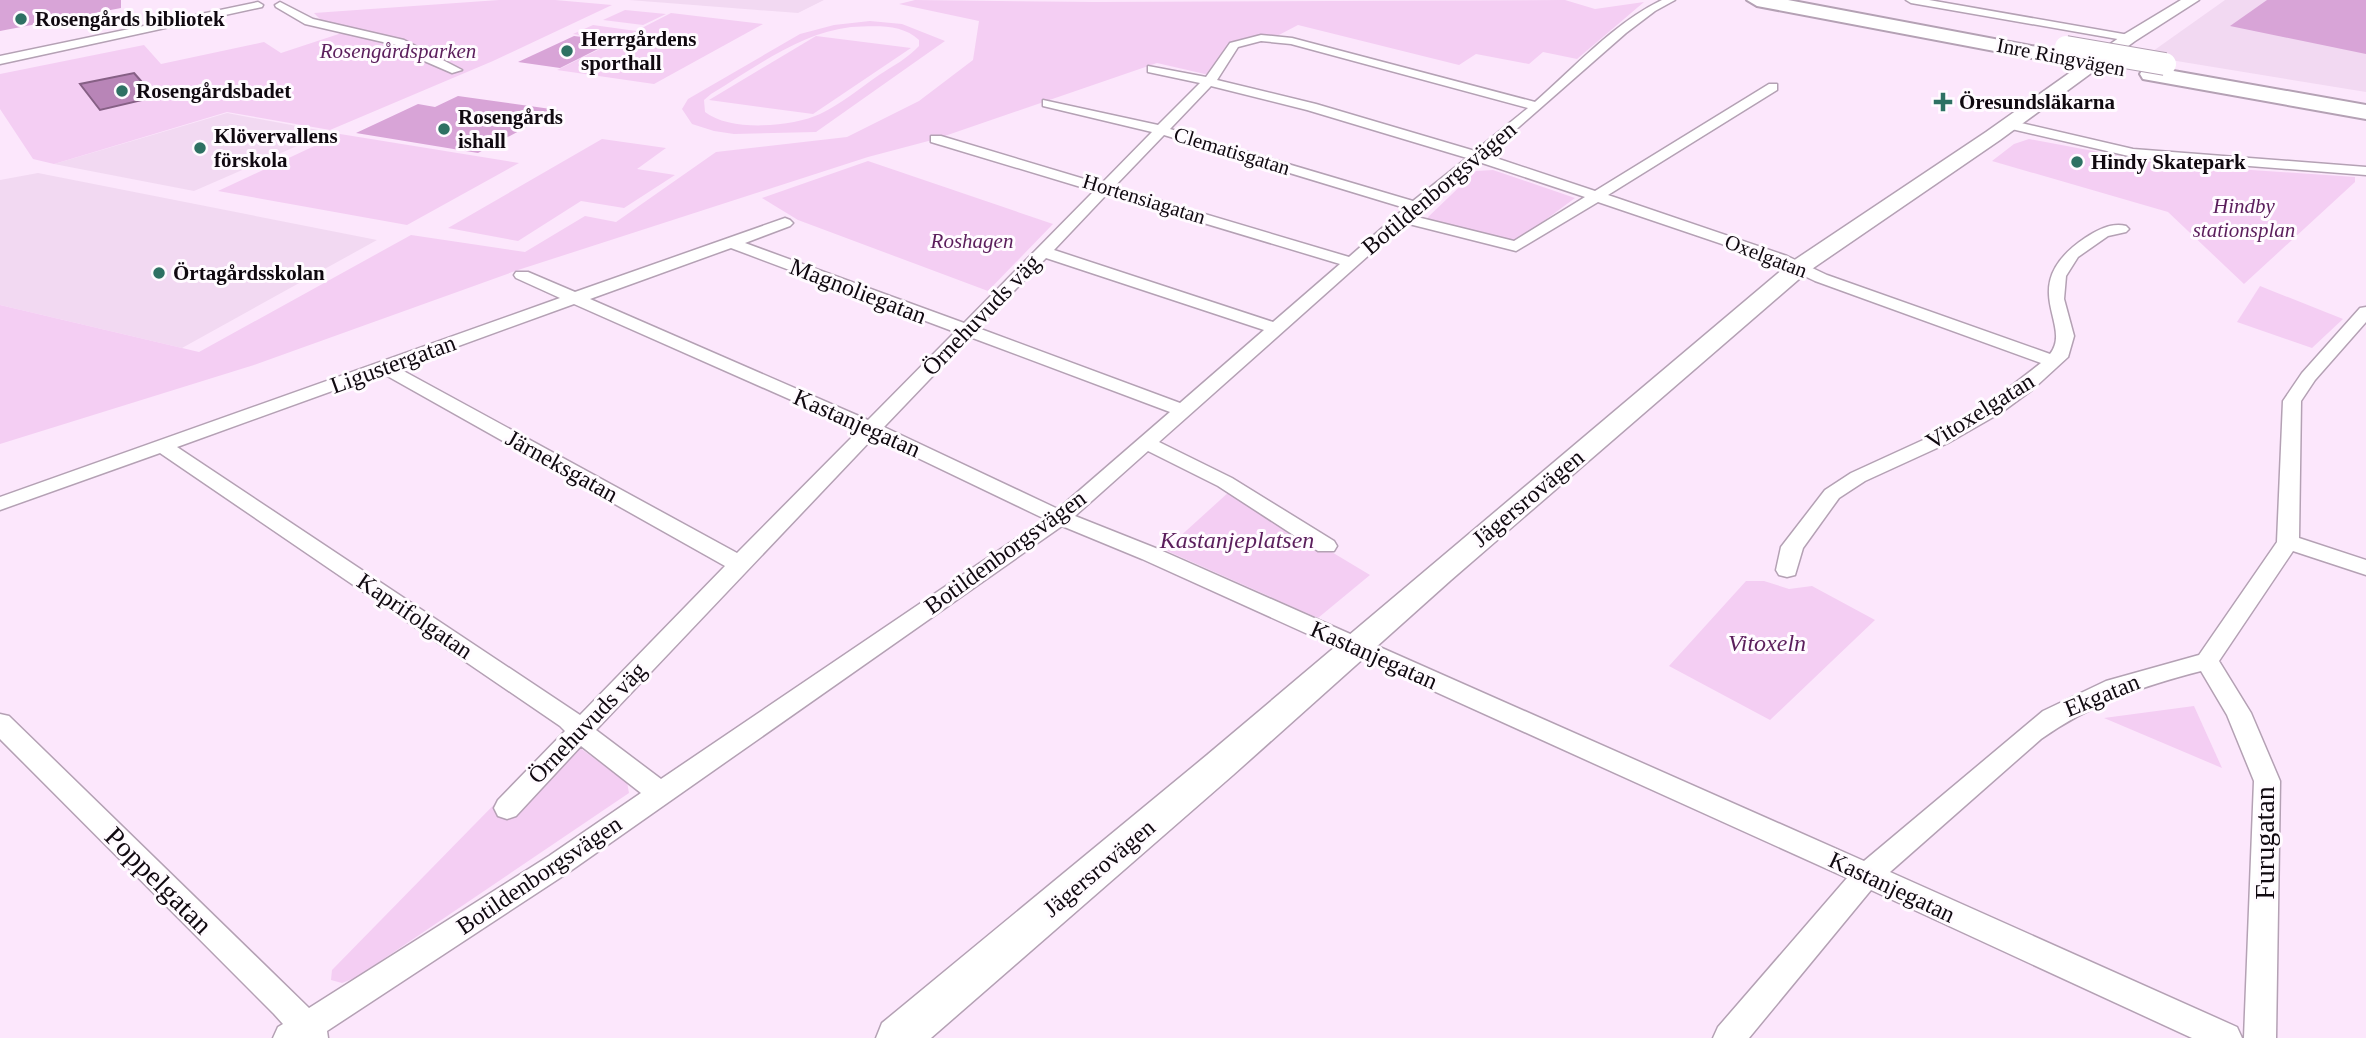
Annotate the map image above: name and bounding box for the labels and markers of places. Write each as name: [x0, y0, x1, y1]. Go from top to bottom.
place label: Rosengårds bibliotek: [35, 7, 225, 31]
marker: Rosengårds bibliotek: [13, 11, 29, 27]
place label: Herrgårdens sporthall: [581, 27, 696, 75]
marker: Herrgårdens sporthall: [559, 43, 575, 59]
place label: Rosengårdsbadet: [136, 79, 291, 103]
marker: Rosengårdsbadet: [114, 83, 130, 99]
place label: Öresundsläkarna: [1959, 90, 2115, 114]
marker: Öresundsläkarna: [1933, 92, 1953, 112]
place label: Rosengårds ishall: [458, 105, 563, 153]
marker: Rosengårds ishall: [436, 121, 452, 137]
place label: Klövervallens förskola: [214, 124, 338, 172]
marker: Klövervallens förskola: [192, 140, 208, 156]
place label: Hindy Skatepark: [2091, 150, 2246, 174]
marker: Hindy Skatepark: [2069, 154, 2085, 170]
place label: Örtagårdsskolan: [173, 261, 325, 285]
marker: Örtagårdsskolan: [151, 265, 167, 281]

